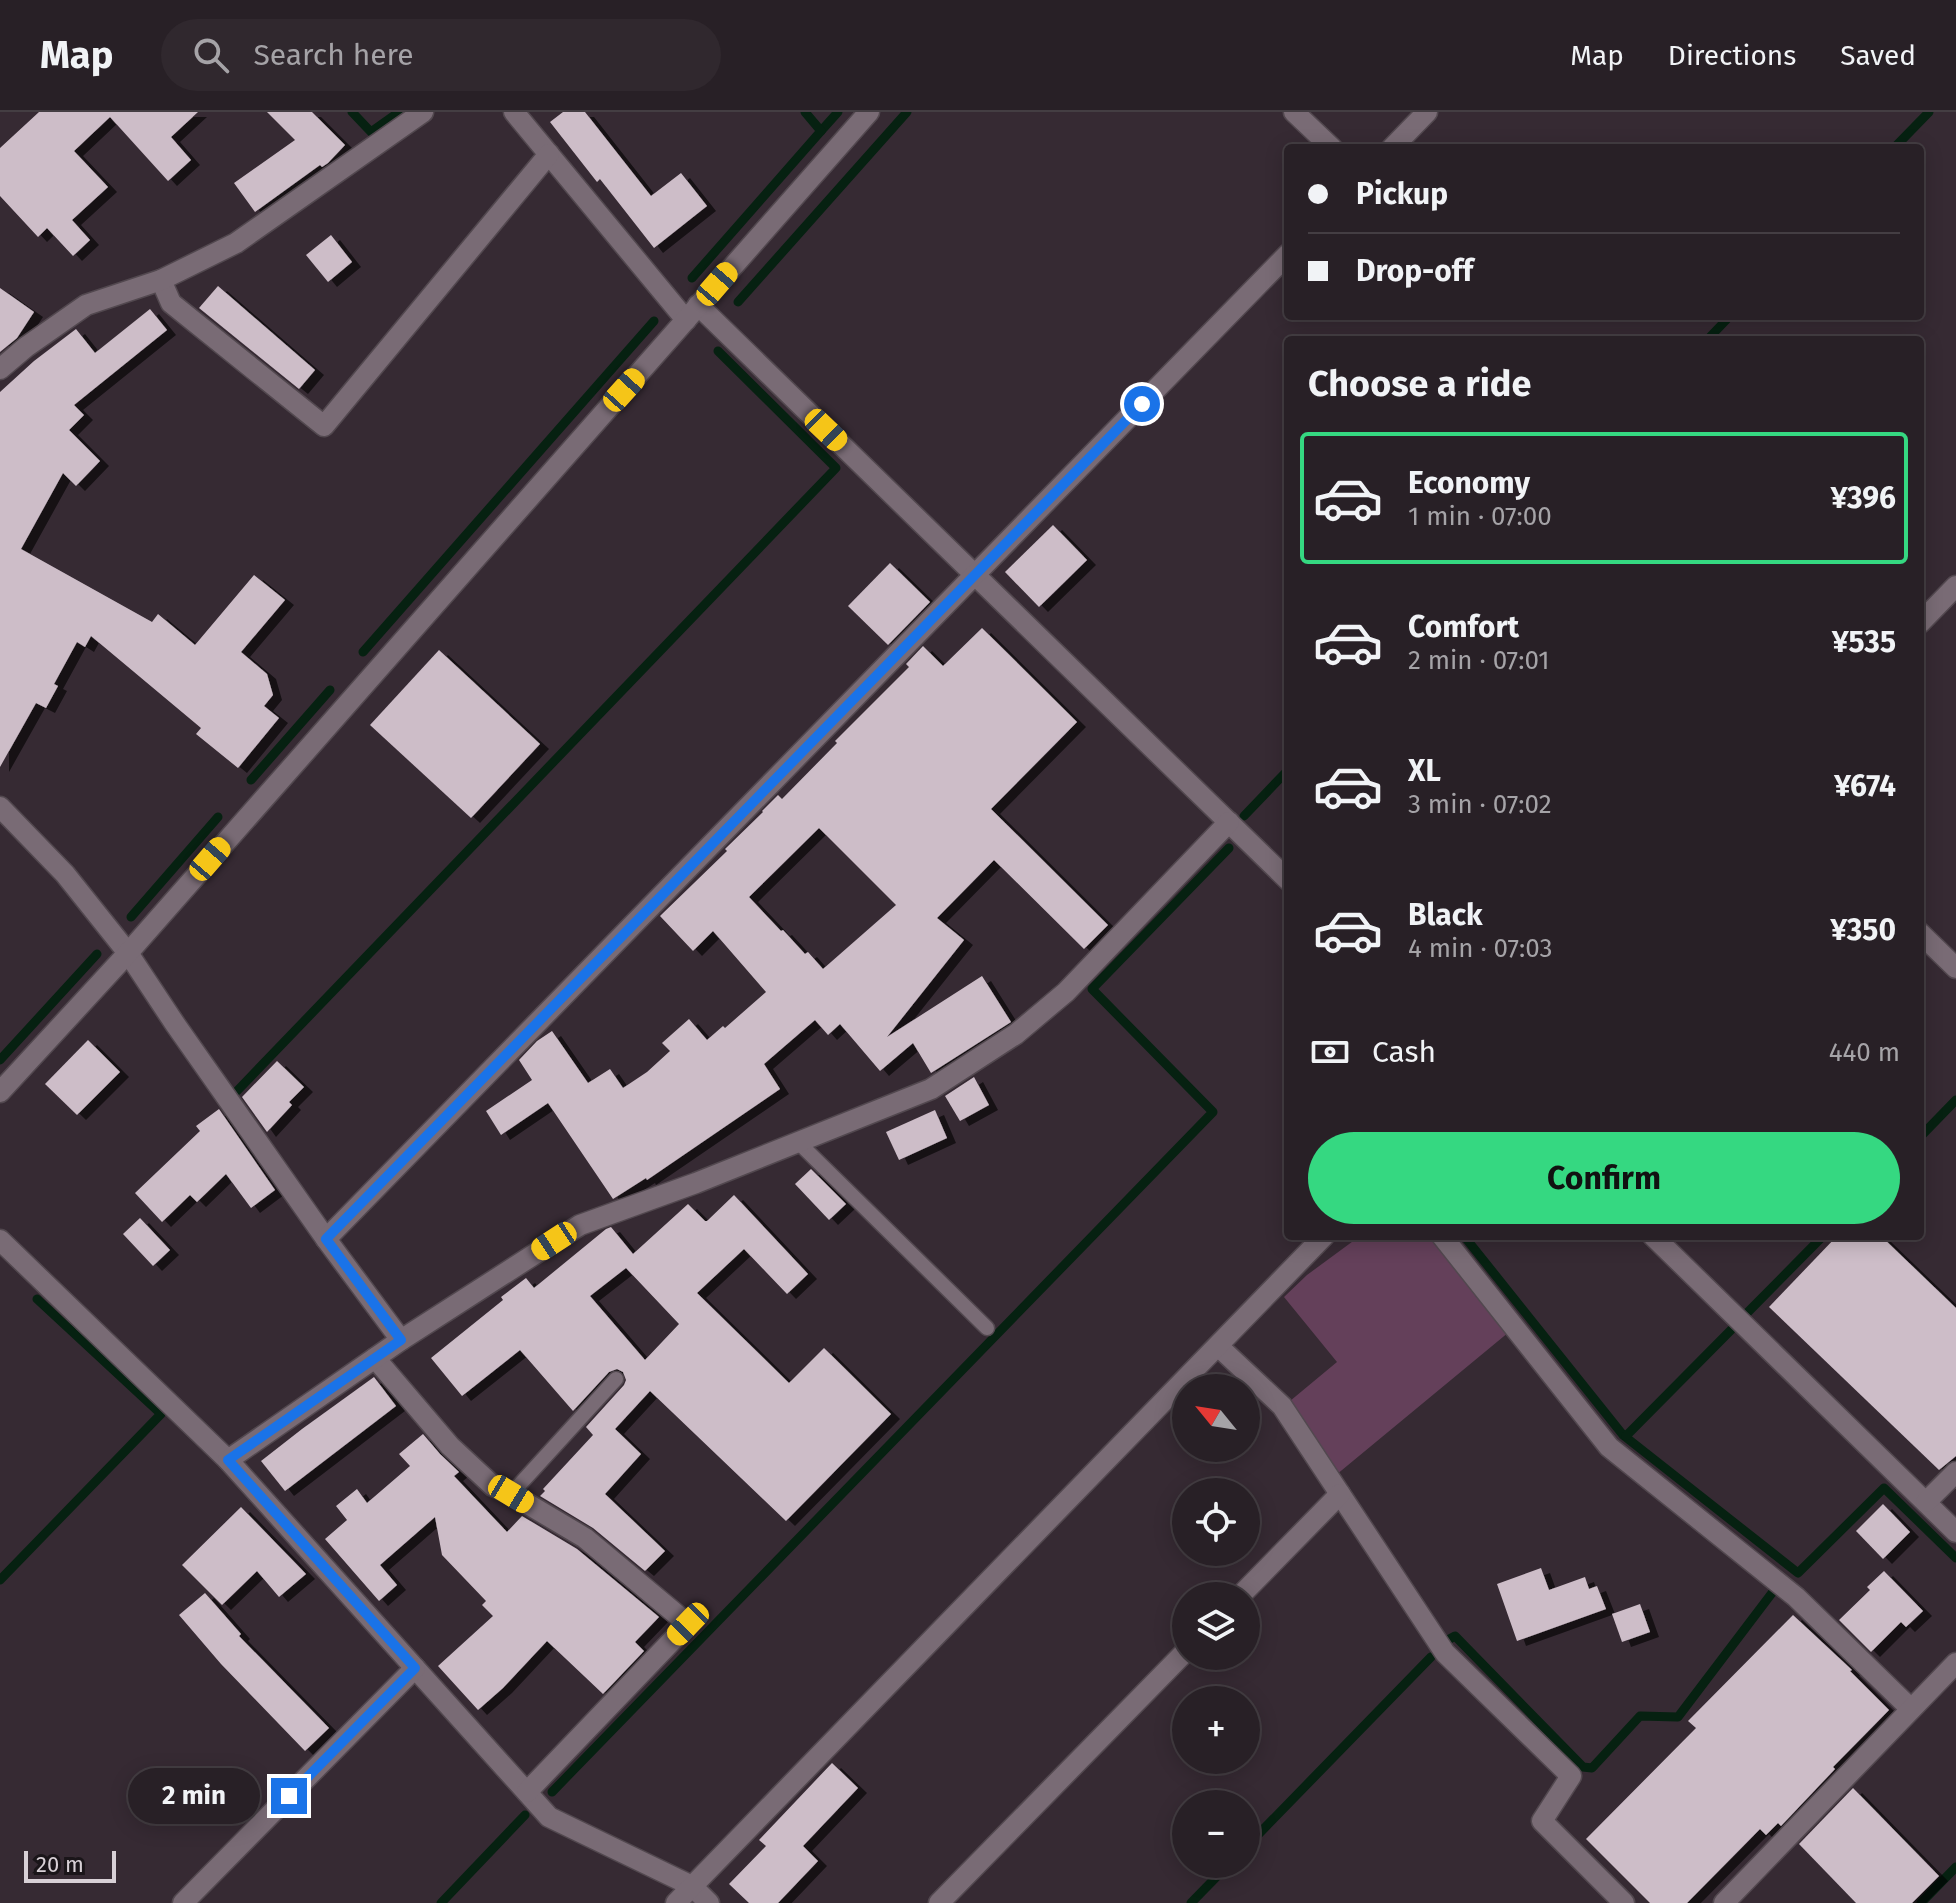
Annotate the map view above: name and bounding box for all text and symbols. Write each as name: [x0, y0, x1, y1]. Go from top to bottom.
search box: [161, 19, 721, 91]
text: Map: [40, 32, 113, 78]
icon: search: [189, 33, 233, 77]
text: Search here: [253, 37, 414, 73]
text: Map: [1570, 39, 1624, 72]
text: Directions: [1668, 39, 1796, 72]
text: Saved: [1840, 39, 1916, 72]
text: Pickup: [1356, 176, 1448, 212]
text: Drop-off: [1356, 253, 1473, 289]
car: [692, 258, 742, 310]
text: Choose a ride: [1308, 362, 1531, 406]
car: [599, 364, 649, 416]
route start: [1124, 386, 1160, 422]
car: [800, 405, 852, 455]
icon: car: [1312, 462, 1384, 534]
text: Economy: [1408, 465, 1530, 501]
text: ¥396: [1830, 480, 1896, 516]
text: 1 min · 07:00: [1408, 501, 1552, 532]
icon: car: [1312, 606, 1384, 678]
text: Comfort: [1408, 609, 1519, 645]
text: ¥535: [1832, 624, 1896, 660]
text: 2 min · 07:01: [1408, 645, 1550, 676]
icon: car: [1312, 750, 1384, 822]
text: XL: [1408, 753, 1441, 789]
text: ¥674: [1834, 768, 1896, 804]
text: 3 min · 07:02: [1408, 789, 1552, 820]
car: [185, 833, 235, 885]
icon: car: [1312, 894, 1384, 966]
text: Black: [1408, 897, 1483, 933]
text: ¥350: [1830, 912, 1896, 948]
text: 4 min · 07:03: [1408, 933, 1553, 964]
icon: cash: [1308, 1030, 1352, 1074]
text: Cash: [1372, 1034, 1436, 1070]
text: 440 m: [1829, 1037, 1900, 1068]
button: Confirm: [1308, 1132, 1900, 1224]
car: [527, 1218, 581, 1264]
north arrow: [1172, 1374, 1260, 1462]
map controls: [1172, 1374, 1260, 1878]
car: [484, 1471, 538, 1517]
button: locate: [1172, 1478, 1260, 1566]
button: layers: [1172, 1582, 1260, 1670]
car: [663, 1598, 713, 1650]
button: +: [1172, 1686, 1260, 1774]
callout: 2 min: [129, 1768, 261, 1824]
route end: [271, 1778, 307, 1814]
text: 2 min: [162, 1780, 226, 1811]
button: −: [1172, 1790, 1260, 1878]
scale bar: [24, 1847, 116, 1883]
text: 20 m: [36, 1851, 84, 1878]

